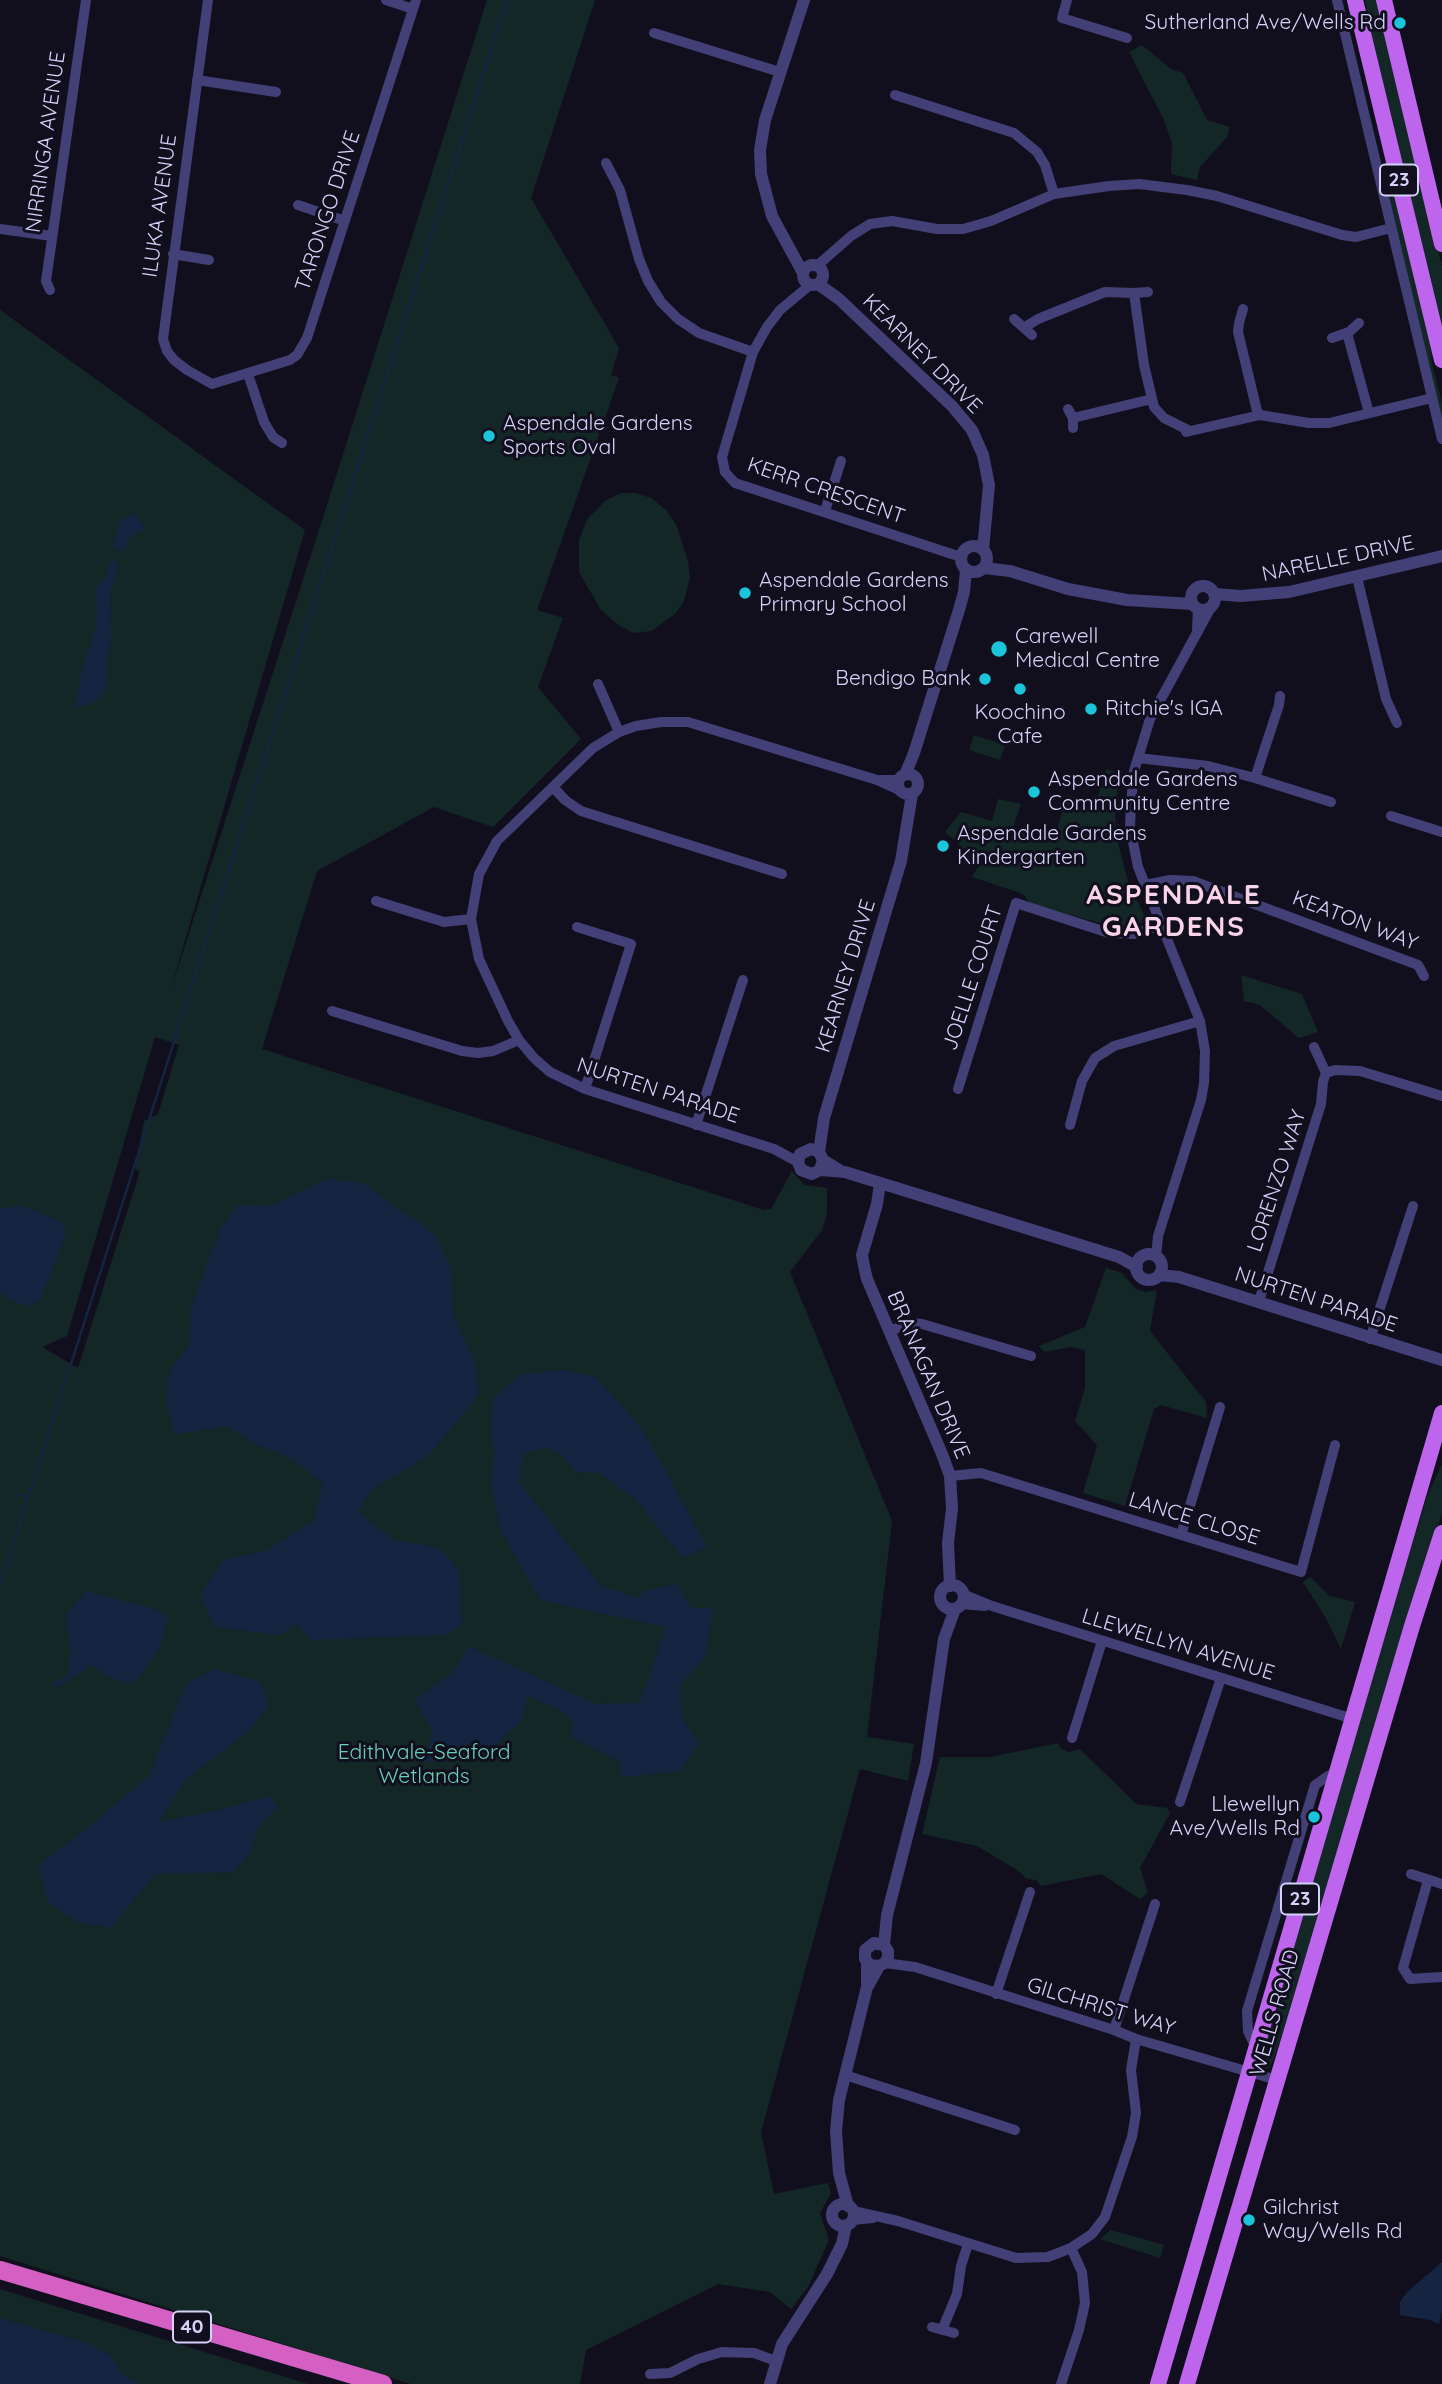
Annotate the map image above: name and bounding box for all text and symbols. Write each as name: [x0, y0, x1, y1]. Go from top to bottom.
place label: Sutherland Ave/Wells Rd: [1145, 10, 1386, 36]
marker: Sutherland Ave/Wells Rd: [1392, 15, 1408, 31]
street label: NIRRINGA AVENUE: [21, 50, 71, 234]
street label: TARONGO DRIVE: [290, 128, 366, 294]
street label: ILUKA AVENUE: [137, 133, 183, 279]
road number: 23: [1380, 164, 1418, 196]
street label: KEARNEY DRIVE: [857, 289, 987, 419]
place label: Aspendale Gardens Sports Oval: [503, 411, 693, 461]
marker: Aspendale Gardens Sports Oval: [481, 428, 497, 444]
street label: KERR CRESCENT: [744, 452, 908, 530]
street label: NARELLE DRIVE: [1259, 531, 1417, 587]
place label: Aspendale Gardens Primary School: [759, 568, 949, 618]
marker: Aspendale Gardens Primary School: [737, 585, 753, 601]
place label: Carewell Medical Centre: [1015, 624, 1160, 674]
marker: Carewell Medical Centre: [989, 639, 1009, 659]
place label: Bendigo Bank: [835, 666, 971, 692]
marker: Bendigo Bank: [977, 671, 993, 687]
marker: Koochino Cafe: [1012, 681, 1028, 697]
place label: Ritchie's IGA: [1105, 696, 1223, 722]
place label: Koochino Cafe: [974, 700, 1066, 750]
marker: Ritchie's IGA: [1083, 701, 1099, 717]
place label: Aspendale Gardens Community Centre: [1048, 767, 1238, 817]
marker: Aspendale Gardens Community Centre: [1026, 784, 1042, 800]
place label: Aspendale Gardens Kindergarten: [957, 821, 1147, 871]
marker: Aspendale Gardens Kindergarten: [935, 838, 951, 854]
district label: ASPENDALE GARDENS: [1087, 879, 1261, 945]
street label: KEATON WAY: [1289, 886, 1421, 956]
street label: KEARNEY DRIVE: [811, 896, 881, 1056]
street label: JOELLE COURT: [938, 902, 1008, 1054]
street label: NURTEN PARADE: [573, 1053, 743, 1129]
street label: LORENZO WAY: [1242, 1107, 1312, 1255]
street label: NURTEN PARADE: [1231, 1262, 1401, 1338]
street label: BRANAGAN DRIVE: [881, 1287, 975, 1463]
street label: LANCE CLOSE: [1125, 1487, 1263, 1551]
street label: LLEWELLYN AVENUE: [1079, 1604, 1277, 1686]
park label: Edithvale-Seaford Wetlands: [338, 1740, 510, 1790]
place label: Llewellyn Ave/Wells Rd: [1169, 1792, 1300, 1842]
marker: Llewellyn Ave/Wells Rd: [1306, 1809, 1322, 1825]
road number: 23: [1281, 1884, 1319, 1914]
street label: WELLS ROAD: [1245, 1947, 1305, 2079]
street label: GILCHRIST WAY: [1024, 1973, 1178, 2041]
place label: Gilchrist Way/Wells Rd: [1263, 2195, 1402, 2245]
marker: Gilchrist Way/Wells Rd: [1241, 2212, 1257, 2228]
road number: 40: [173, 2312, 211, 2342]

